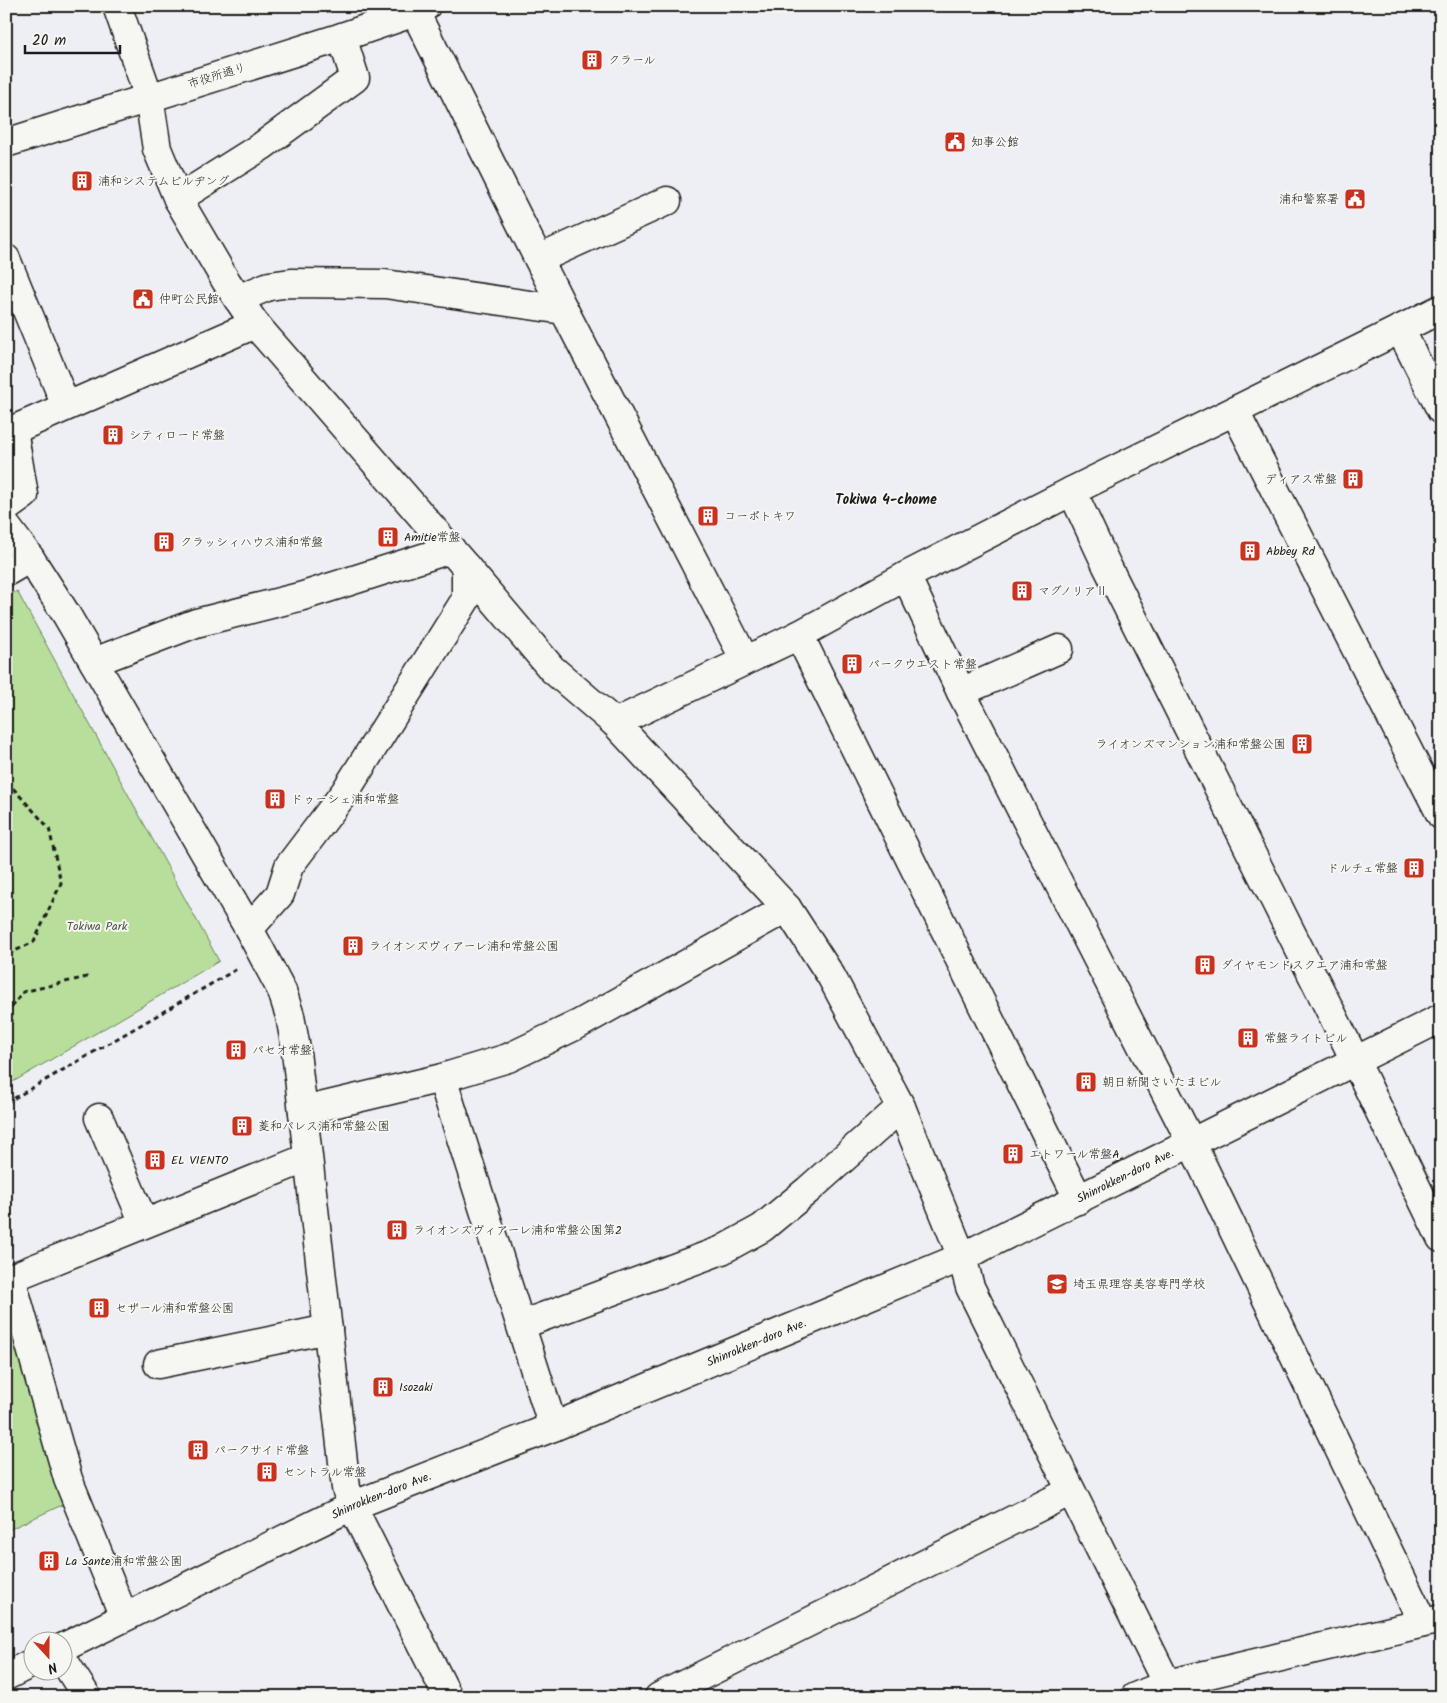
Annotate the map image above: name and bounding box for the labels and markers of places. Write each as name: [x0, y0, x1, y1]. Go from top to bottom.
building icon: クラール: [580, 48, 604, 72]
place label: クラール: [608, 51, 655, 70]
public building icon: 知事公館: [943, 130, 967, 154]
place label: 知事公館: [971, 133, 1019, 152]
building icon: 浦和システムビルヂング: [70, 169, 94, 193]
place label: 浦和システムビルヂング: [98, 172, 230, 191]
public building icon: 浦和警察署: [1343, 187, 1367, 211]
place label: 浦和警察署: [1279, 190, 1339, 209]
public building icon: 仲町公民館: [131, 287, 155, 311]
place label: 仲町公民館: [159, 290, 219, 309]
building icon: シティロード常盤: [101, 423, 125, 447]
place label: シティロード常盤: [129, 426, 225, 445]
building icon: ディアス常盤: [1341, 467, 1365, 491]
place label: ディアス常盤: [1265, 470, 1337, 489]
building icon: コーポトキワ: [696, 504, 720, 528]
place label: コーポトキワ: [724, 507, 796, 526]
building icon: Amitie常盤: [376, 525, 400, 549]
place label: Amitie常盤: [404, 528, 461, 547]
building icon: クラッシィハウス浦和常盤: [152, 530, 176, 554]
place label: クラッシィハウス浦和常盤: [180, 533, 323, 552]
building icon: Abbey Rd: [1238, 539, 1262, 563]
place label: Abbey Rd: [1266, 542, 1316, 561]
building icon: マグノリアⅡ: [1010, 579, 1034, 603]
place label: マグノリアⅡ: [1038, 582, 1108, 601]
building icon: パークウエスト常盤: [840, 652, 864, 676]
place label: パークウエスト常盤: [868, 655, 977, 674]
building icon: ライオンズマンション浦和常盤公園: [1290, 732, 1314, 756]
place label: ライオンズマンション浦和常盤公園: [1095, 735, 1286, 754]
building icon: ドゥーシェ浦和常盤: [263, 787, 287, 811]
place label: ドゥーシェ浦和常盤: [291, 790, 399, 809]
building icon: ドルチェ常盤: [1402, 856, 1426, 880]
place label: ドルチェ常盤: [1327, 859, 1398, 878]
building icon: ライオンズヴィアーレ浦和常盤公園: [341, 934, 365, 958]
place label: ライオンズヴィアーレ浦和常盤公園: [369, 937, 559, 956]
building icon: ダイヤモンドスクエア浦和常盤: [1193, 953, 1217, 977]
place label: ダイヤモンドスクエア浦和常盤: [1221, 956, 1388, 975]
building icon: 常盤ライトビル: [1236, 1026, 1260, 1050]
place label: 常盤ライトビル: [1264, 1029, 1347, 1048]
building icon: パセオ常盤: [224, 1038, 248, 1062]
place label: パセオ常盤: [252, 1041, 312, 1060]
building icon: 朝日新聞さいたまビル: [1074, 1070, 1098, 1094]
place label: 朝日新聞さいたまビル: [1102, 1073, 1221, 1092]
building icon: 菱和パレス浦和常盤公園: [230, 1114, 254, 1138]
place label: 菱和パレス浦和常盤公園: [258, 1117, 390, 1136]
building icon: エトワール常盤A: [1001, 1142, 1025, 1166]
place label: エトワール常盤A: [1029, 1145, 1120, 1164]
building icon: EL VIENTO: [143, 1148, 167, 1172]
place label: EL VIENTO: [171, 1151, 229, 1170]
building icon: ライオンズヴィアーレ浦和常盤公園第2: [385, 1218, 409, 1242]
place label: ライオンズヴィアーレ浦和常盤公園第2: [413, 1221, 622, 1240]
school or university icon: 埼玉県理容美容専門学校: [1045, 1272, 1069, 1296]
place label: 埼玉県理容美容専門学校: [1073, 1275, 1205, 1294]
building icon: セザール浦和常盤公園: [87, 1296, 111, 1320]
place label: セザール浦和常盤公園: [115, 1299, 234, 1318]
building icon: Isozaki: [371, 1375, 395, 1399]
place label: Isozaki: [399, 1378, 434, 1397]
building icon: パークサイド常盤: [186, 1438, 210, 1462]
place label: パークサイド常盤: [214, 1441, 309, 1460]
building icon: セントラル常盤: [255, 1460, 279, 1484]
place label: セントラル常盤: [283, 1463, 367, 1482]
building icon: La Sante浦和常盤公園: [37, 1549, 61, 1573]
place label: La Sante浦和常盤公園: [65, 1552, 182, 1571]

